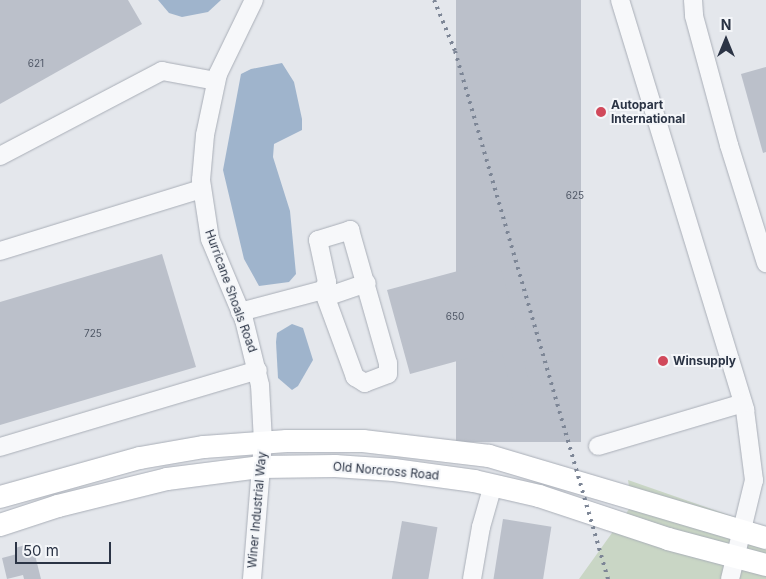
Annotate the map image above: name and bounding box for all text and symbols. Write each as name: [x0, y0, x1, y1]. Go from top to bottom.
north arrow: [701, 15, 751, 65]
text: N: [721, 16, 731, 33]
house number: 621: [28, 58, 44, 70]
place label: Autopart International: [611, 98, 685, 126]
marker: Autopart International: [595, 106, 607, 118]
house number: 625: [566, 190, 584, 202]
street label: Hurricane Shoals Road: [202, 228, 260, 354]
house number: 650: [446, 311, 464, 323]
house number: 725: [84, 328, 102, 340]
place label: Winsupply: [673, 354, 736, 368]
marker: Winsupply: [657, 355, 669, 367]
street label: Winer Industrial Way: [245, 451, 269, 569]
street label: Old Norcross Road: [332, 459, 440, 483]
scale bar: [18, 532, 114, 564]
text: 50 m: [23, 541, 59, 560]

